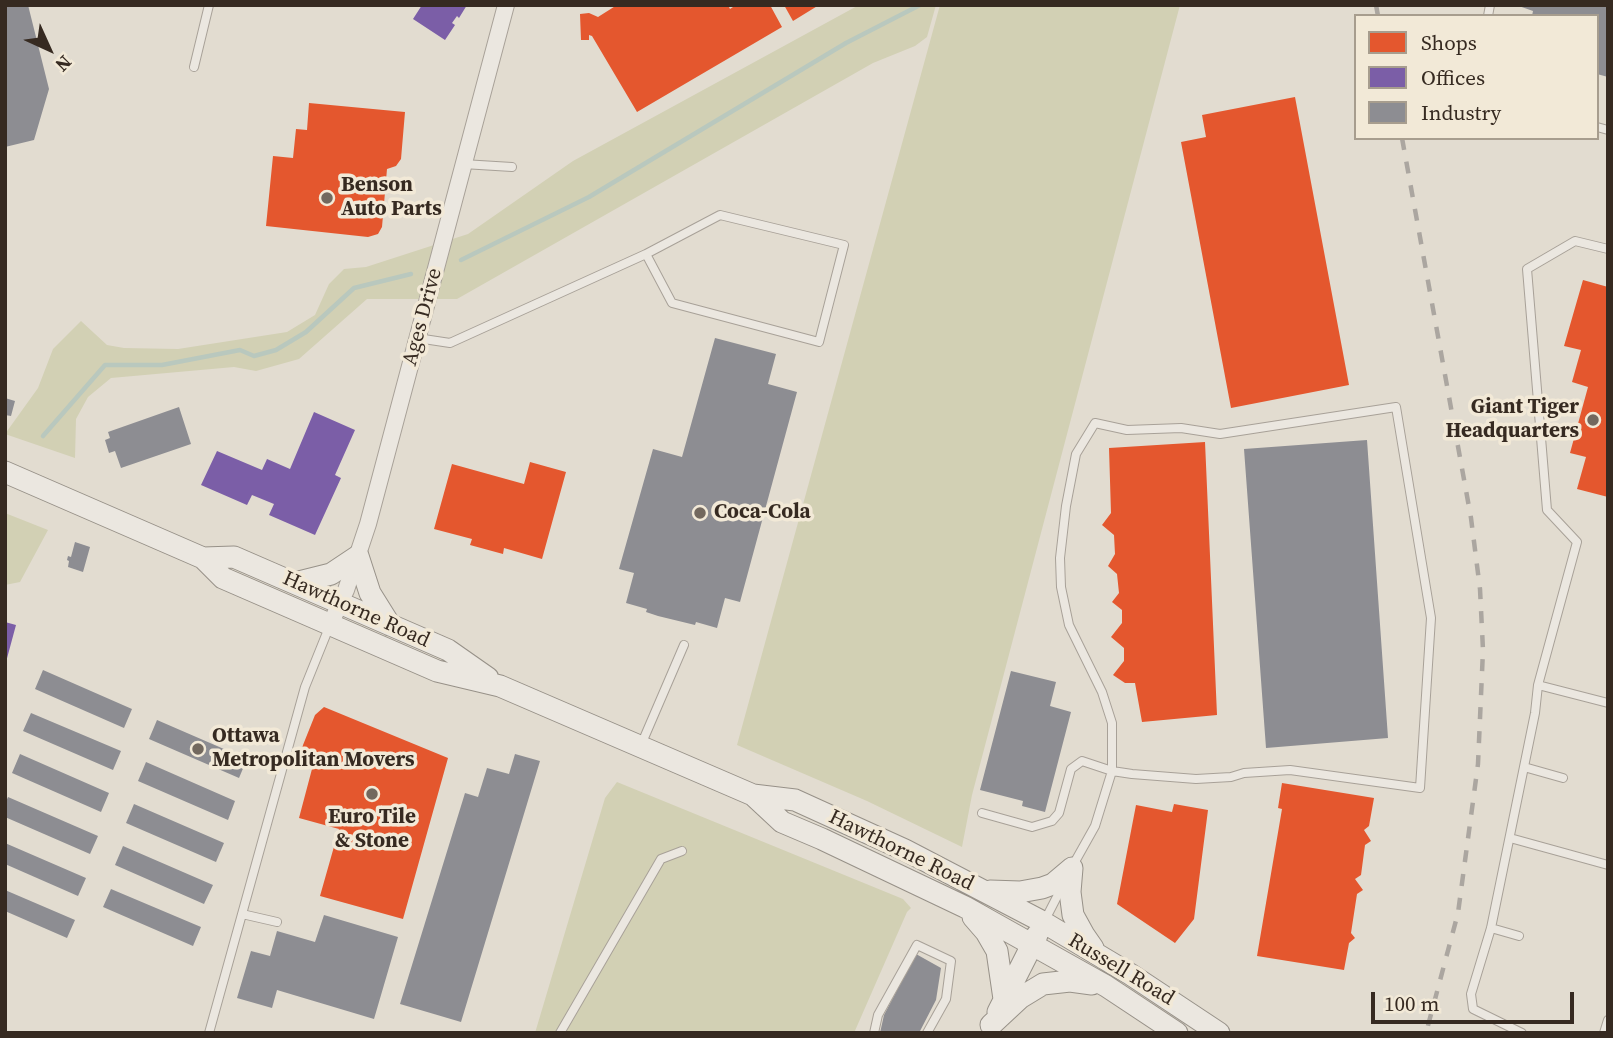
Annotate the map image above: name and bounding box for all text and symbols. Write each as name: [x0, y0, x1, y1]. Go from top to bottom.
north arrow: [14, 14, 84, 84]
legend: [1354, 14, 1599, 140]
text: Shops: [1421, 28, 1477, 57]
text: N: [50, 50, 78, 78]
text: Offices: [1421, 63, 1485, 92]
text: Industry: [1421, 98, 1501, 127]
place label: Benson Auto Parts: [341, 173, 442, 223]
marker: Benson Auto Parts: [319, 190, 335, 206]
street label: Ages Drive: [398, 265, 448, 369]
place label: Giant Tiger Headquarters: [1446, 395, 1579, 445]
marker: Giant Tiger Headquarters: [1585, 412, 1601, 428]
place label: Coca-Cola: [714, 500, 811, 526]
marker: Coca-Cola: [692, 505, 708, 521]
street label: Hawthorne Road: [279, 566, 433, 654]
place label: Ottawa Metropolitan Movers: [212, 724, 415, 774]
marker: Ottawa Metropolitan Movers: [190, 741, 206, 757]
marker: Euro Tile & Stone: [364, 786, 380, 802]
place label: Euro Tile & Stone: [328, 805, 416, 855]
street label: Hawthorne Road: [824, 805, 978, 897]
street label: Russell Road: [1063, 928, 1179, 1012]
scale bar: [1375, 978, 1578, 1022]
text: 100 m: [1384, 989, 1439, 1018]

